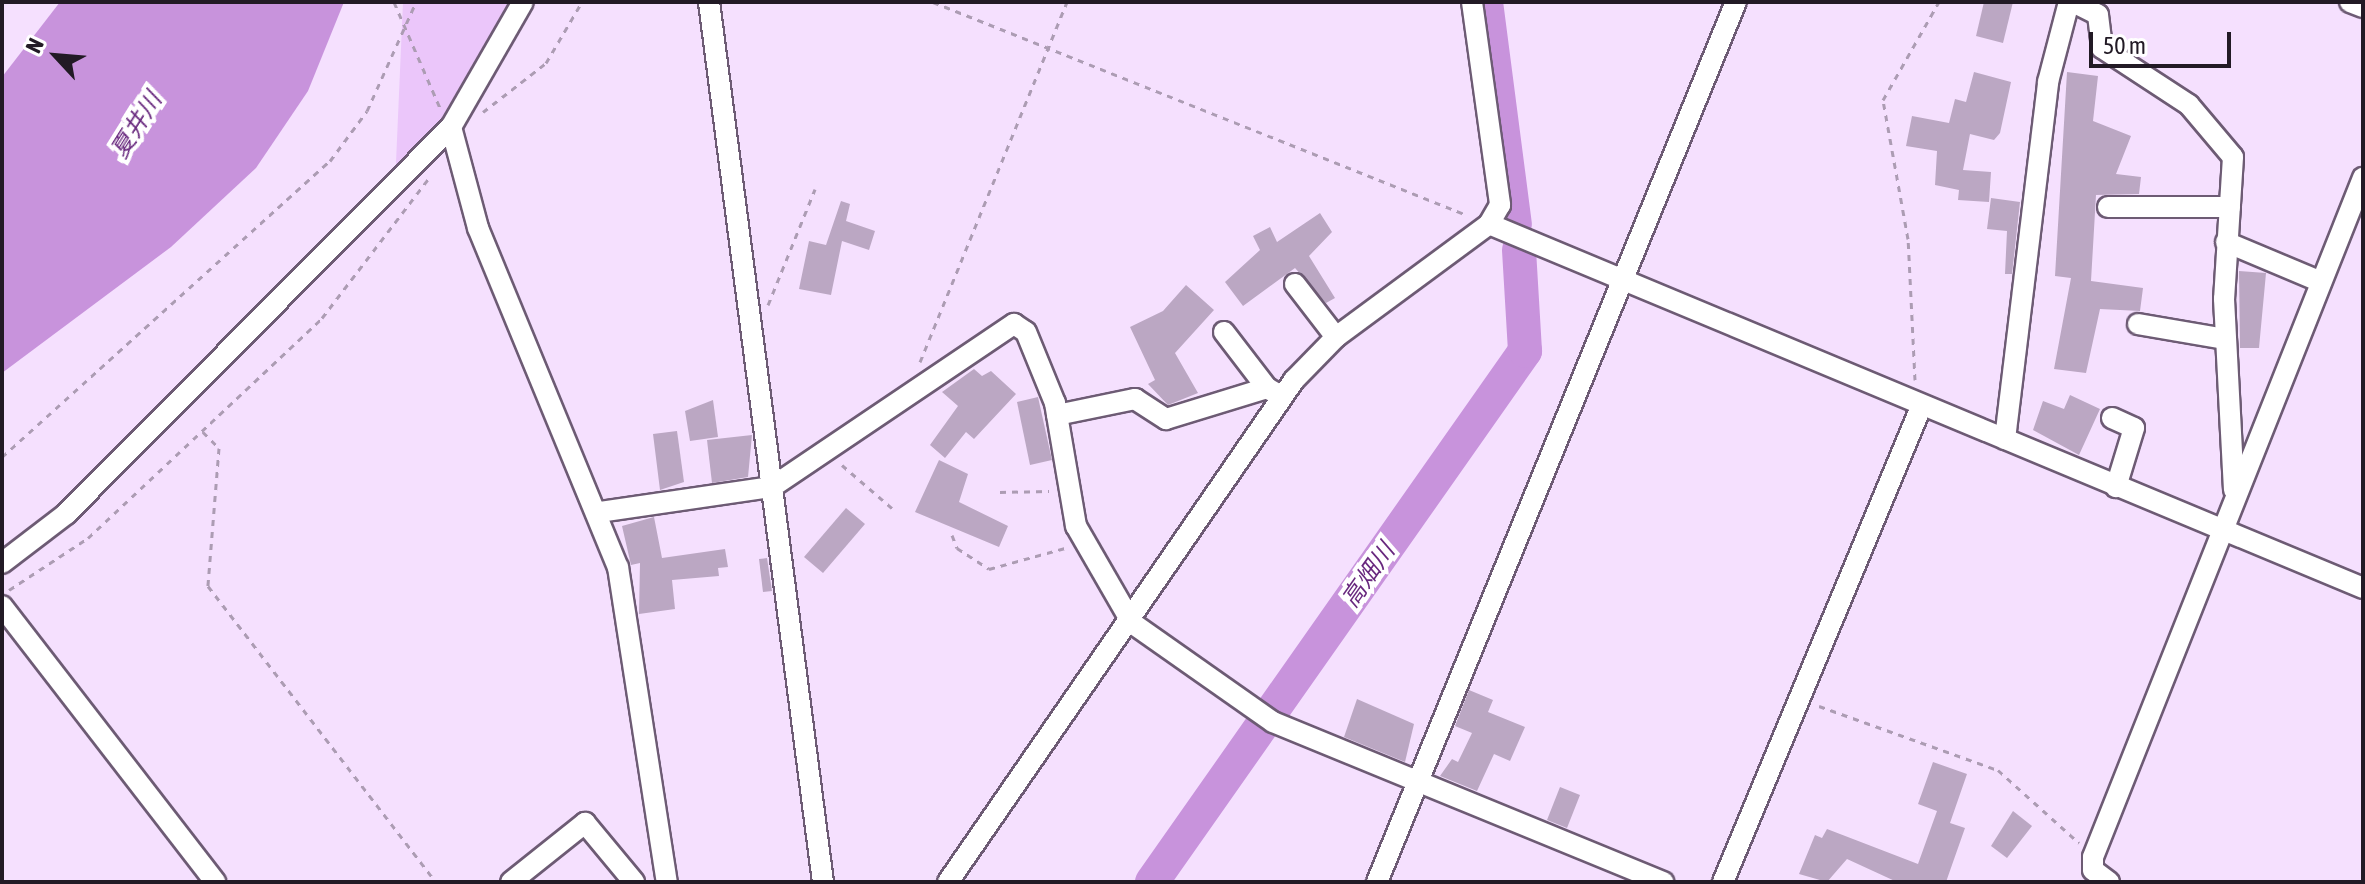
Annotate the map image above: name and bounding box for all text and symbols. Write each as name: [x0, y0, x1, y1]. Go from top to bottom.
north arrow: [16, 16, 96, 96]
scale bar: [2093, 16, 2235, 66]
text: 50 m: [2103, 32, 2146, 59]
text: N: [20, 34, 49, 57]
water label: 夏井川: [105, 87, 167, 163]
water label: 高畑川: [1336, 537, 1400, 613]

